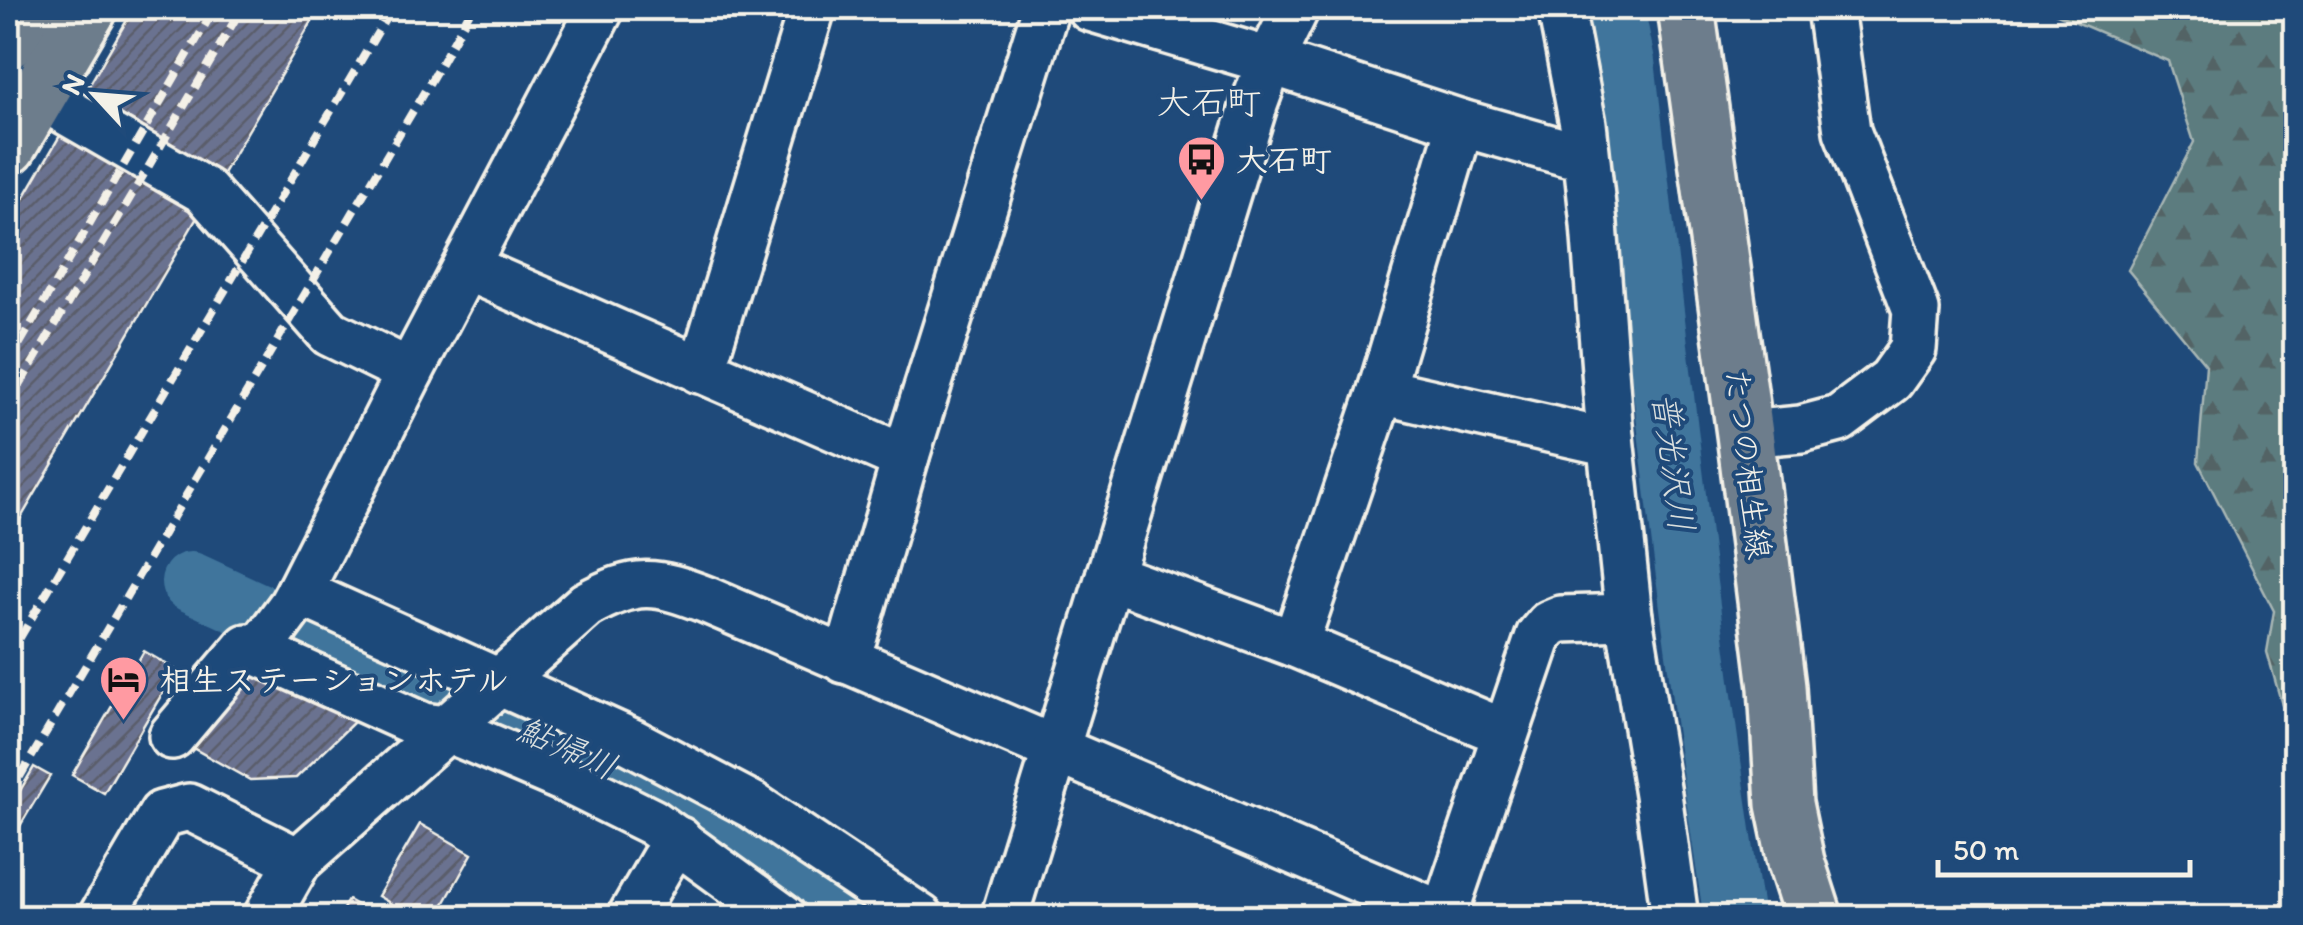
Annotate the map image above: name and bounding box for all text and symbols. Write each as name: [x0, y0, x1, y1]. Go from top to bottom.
north arrow: [45, 45, 145, 145]
text: N: [53, 68, 92, 100]
district label: 大石町: [1156, 81, 1262, 123]
bus stop icon: 大石町: [1175, 134, 1227, 202]
place label: 大石町: [1236, 141, 1332, 179]
street label: たつの相生線: [1717, 366, 1779, 562]
water label: 普光沢川: [1645, 390, 1703, 534]
hotel icon: 相生ステーションホテル: [98, 654, 150, 722]
place label: 相生ステーションホテル: [159, 661, 509, 699]
water label: 鮎帰川: [510, 707, 624, 789]
scale bar: [1938, 815, 2190, 877]
text: 50 m: [1953, 831, 2019, 868]

